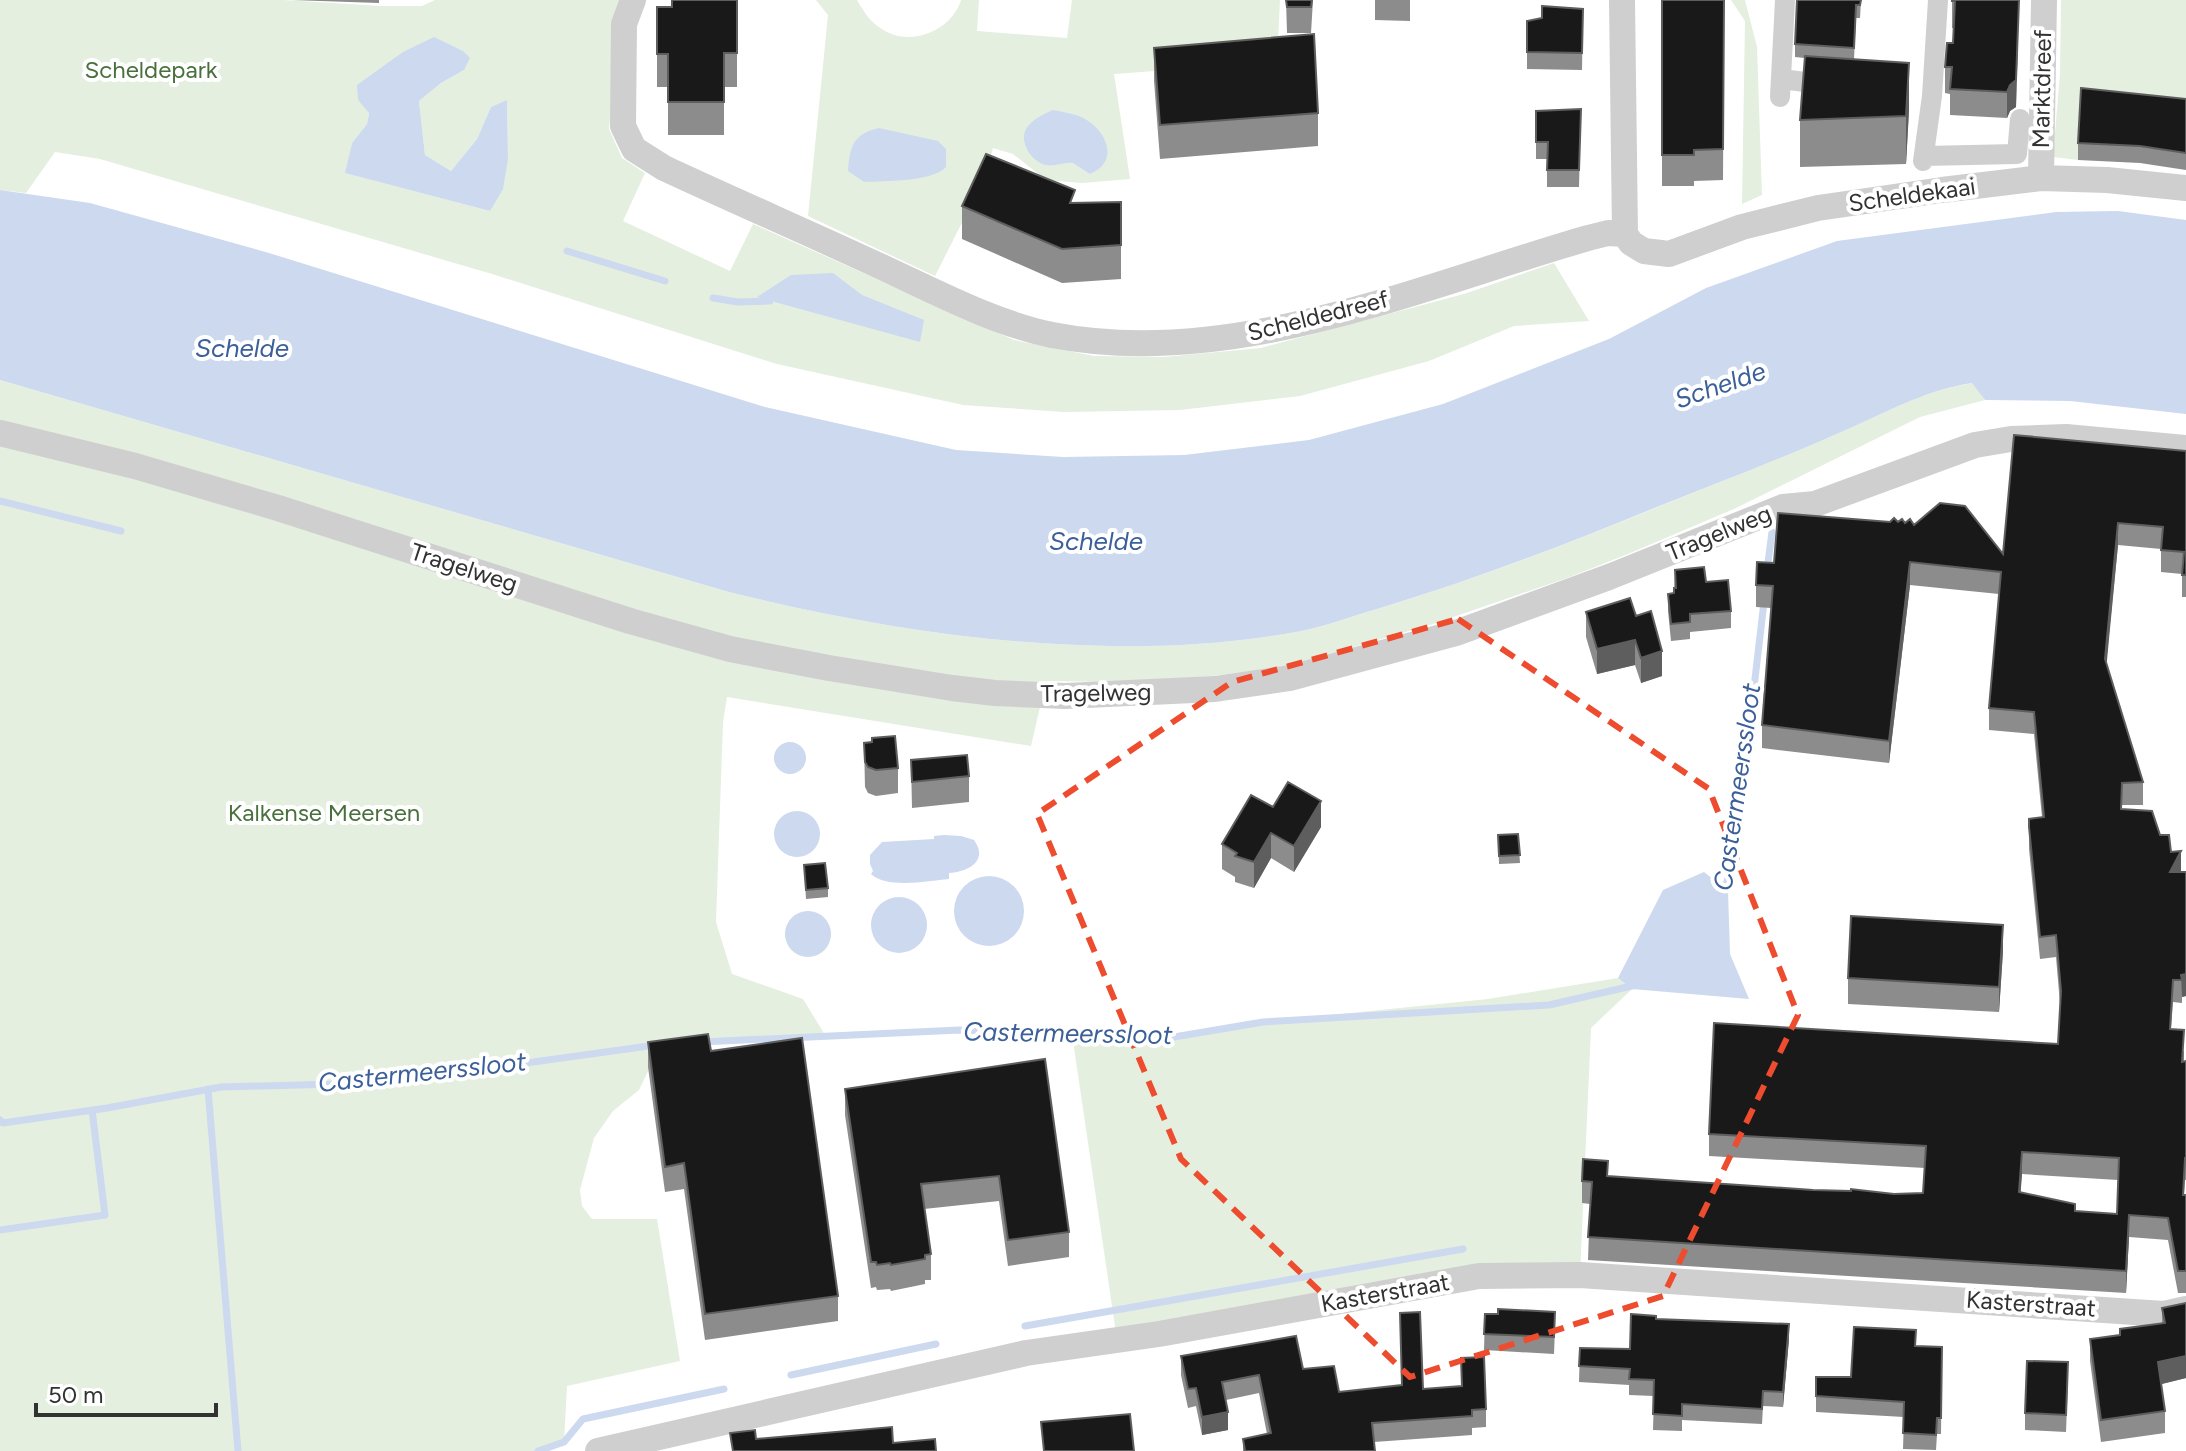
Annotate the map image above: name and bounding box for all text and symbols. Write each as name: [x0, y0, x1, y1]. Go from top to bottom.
street label: Marktdreef: [2026, 29, 2057, 149]
park label: Scheldepark: [85, 55, 218, 84]
street label: Scheldekaai: [1846, 171, 1977, 218]
street label: Scheldedreef: [1245, 284, 1391, 347]
water label: Schelde: [195, 332, 289, 364]
water label: Schelde: [1670, 355, 1770, 415]
street label: Tragelweg: [1662, 498, 1776, 567]
water label: Schelde: [1049, 525, 1143, 557]
street label: Tragelweg: [407, 537, 521, 598]
street label: Tragelweg: [1040, 677, 1152, 708]
water label: Castermeerssloot: [1707, 680, 1768, 893]
park label: Kalkense Meersen: [228, 798, 420, 827]
water label: Castermeerssloot: [963, 1015, 1174, 1051]
water label: Castermeerssloot: [316, 1045, 529, 1099]
street label: Kasterstraat: [1318, 1267, 1451, 1318]
street label: Kasterstraat: [1965, 1285, 2097, 1323]
scale bar: [36, 1367, 216, 1417]
text: 50 m: [48, 1380, 104, 1409]

